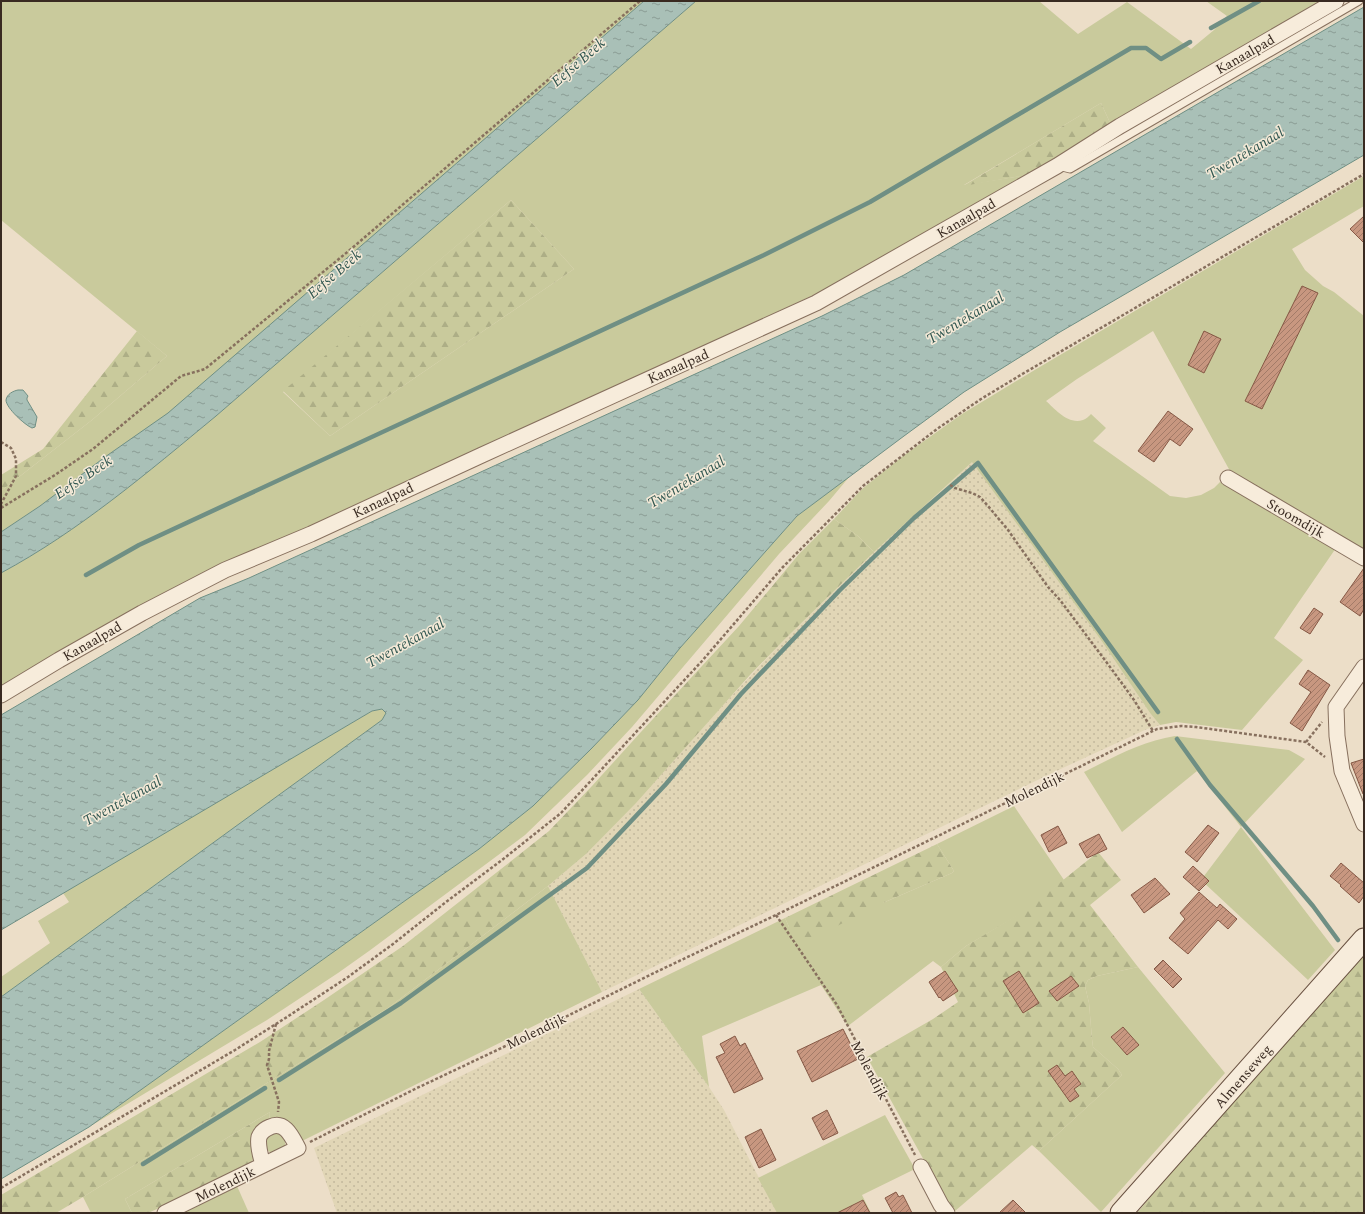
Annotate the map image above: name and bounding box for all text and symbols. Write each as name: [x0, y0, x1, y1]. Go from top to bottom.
street label: Kanaalpad: [1212, 29, 1279, 80]
water label: Eefse Beek: [546, 32, 611, 93]
water label: Twentekanaal: [1202, 121, 1288, 186]
street label: Kanaalpad: [933, 193, 1000, 244]
water label: Eefse Beek: [302, 244, 367, 305]
water label: Twentekanaal: [922, 286, 1008, 351]
street label: Kanaalpad: [644, 344, 712, 389]
water label: Eefse Beek: [50, 449, 117, 505]
water label: Twentekanaal: [643, 450, 729, 515]
street label: Kanaalpad: [349, 477, 417, 524]
street label: Stoomdijk: [1263, 493, 1329, 544]
water label: Twentekanaal: [362, 612, 449, 674]
street label: Kanaalpad: [59, 616, 126, 667]
street label: Molendijk: [1001, 766, 1068, 813]
water label: Twentekanaal: [79, 770, 166, 832]
street label: Molendijk: [503, 1008, 570, 1055]
street label: Molendijk: [845, 1037, 894, 1104]
street label: Almenseweg: [1209, 1040, 1277, 1113]
street label: Molendijk: [192, 1161, 259, 1208]

